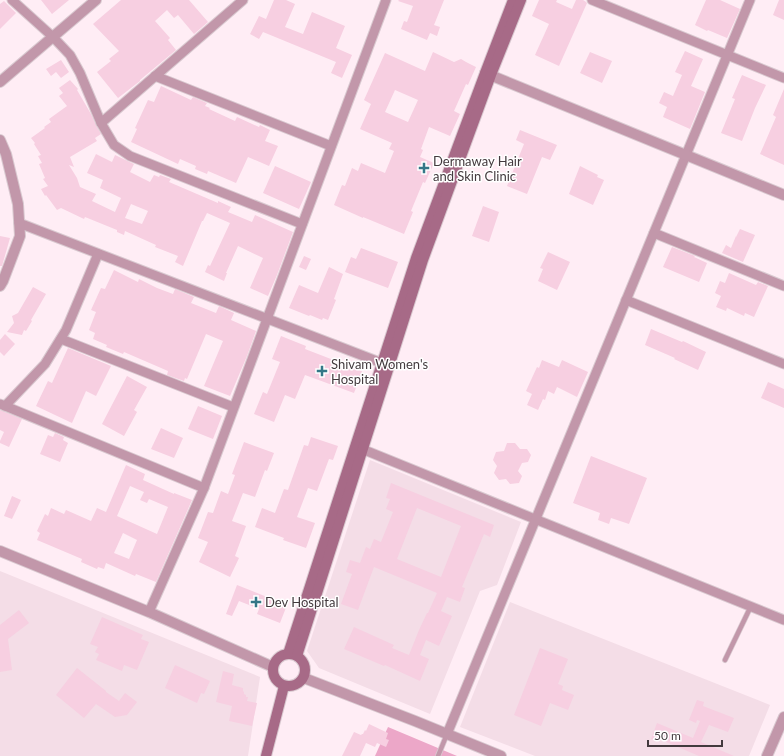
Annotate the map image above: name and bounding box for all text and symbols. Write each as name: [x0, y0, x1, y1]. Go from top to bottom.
place label: Dermaway Hair and Skin Clinic: [433, 153, 522, 184]
marker: Dermaway Hair and Skin Clinic: [418, 162, 430, 174]
place label: Shivam Women's Hospital: [331, 356, 429, 387]
marker: Shivam Women's Hospital: [316, 365, 328, 377]
place label: Dev Hospital: [265, 594, 339, 610]
marker: Dev Hospital: [250, 596, 262, 608]
scale bar: [648, 722, 722, 748]
text: 50 m: [654, 728, 681, 743]

